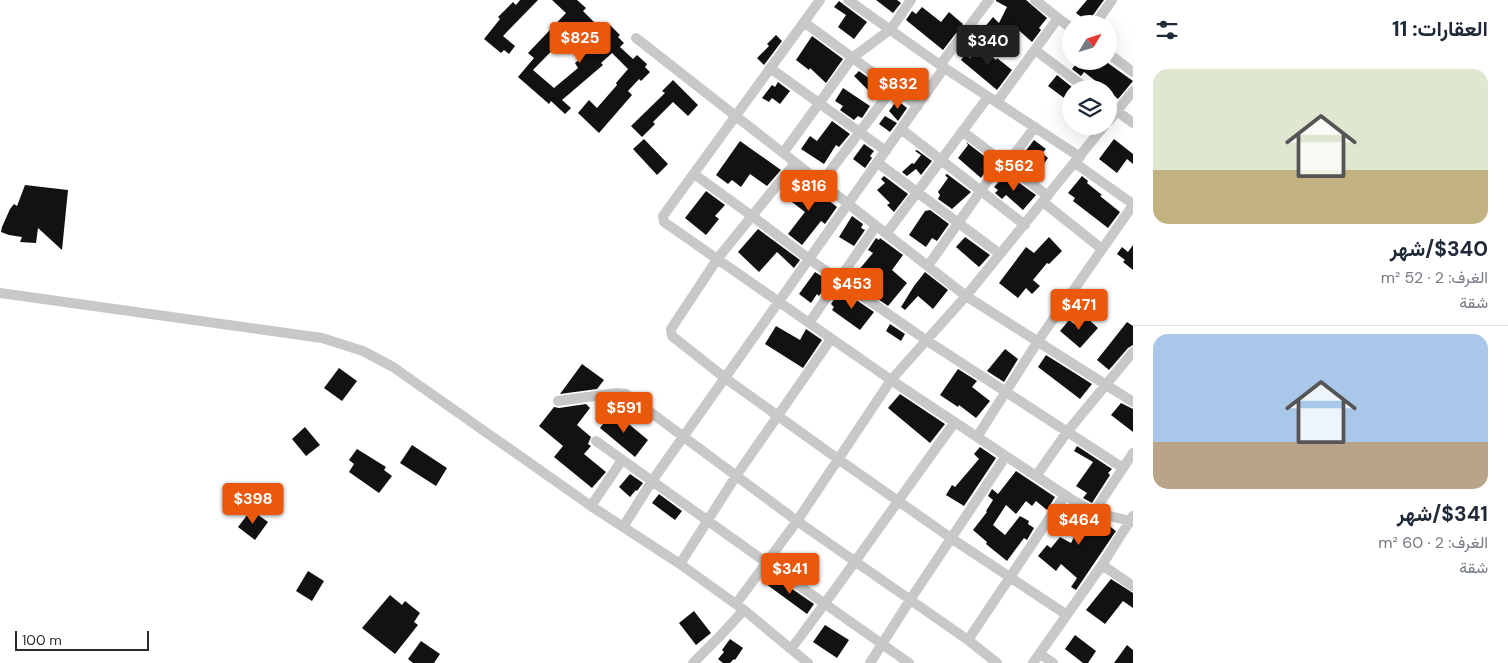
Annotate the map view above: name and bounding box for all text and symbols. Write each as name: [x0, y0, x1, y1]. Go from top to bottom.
north arrow: [1062, 15, 1118, 70]
map controls: [1062, 15, 1117, 135]
text: العقارات: 11: [1392, 15, 1488, 43]
icon: filters: [1153, 16, 1181, 44]
pin: $825: [550, 22, 610, 64]
pin: $340: [958, 24, 1018, 67]
text: $825: [561, 27, 599, 48]
text: $340: [968, 30, 1008, 51]
pin: $832: [868, 68, 928, 110]
text: $832: [879, 73, 917, 94]
button: layers: [1062, 80, 1117, 135]
icon: home: [1276, 101, 1366, 191]
pin: $562: [984, 150, 1044, 192]
text: $562: [995, 155, 1033, 176]
pin: $816: [779, 170, 839, 212]
text: $816: [791, 175, 827, 196]
text: $340/شهر: [1390, 235, 1488, 263]
text: الغرف: 2 · 52 m²: [1381, 267, 1488, 288]
pin: $453: [822, 268, 882, 310]
text: $453: [832, 273, 872, 294]
pin: $471: [1049, 288, 1109, 331]
text: شقة: [1459, 292, 1488, 313]
text: $471: [1062, 294, 1096, 315]
icon: home: [1276, 367, 1366, 457]
pin: $591: [594, 392, 654, 434]
text: $591: [606, 397, 642, 418]
pin: $398: [223, 482, 283, 525]
text: $398: [233, 488, 273, 509]
text: $341/شهر: [1397, 500, 1488, 528]
pin: $464: [1049, 504, 1109, 546]
text: $464: [1059, 509, 1099, 530]
text: الغرف: 2 · 60 m²: [1378, 532, 1488, 553]
pin: $341: [760, 552, 820, 595]
text: شقة: [1459, 557, 1488, 578]
text: $341: [772, 558, 808, 579]
scale bar: [15, 628, 149, 651]
text: 100 m: [22, 631, 62, 649]

